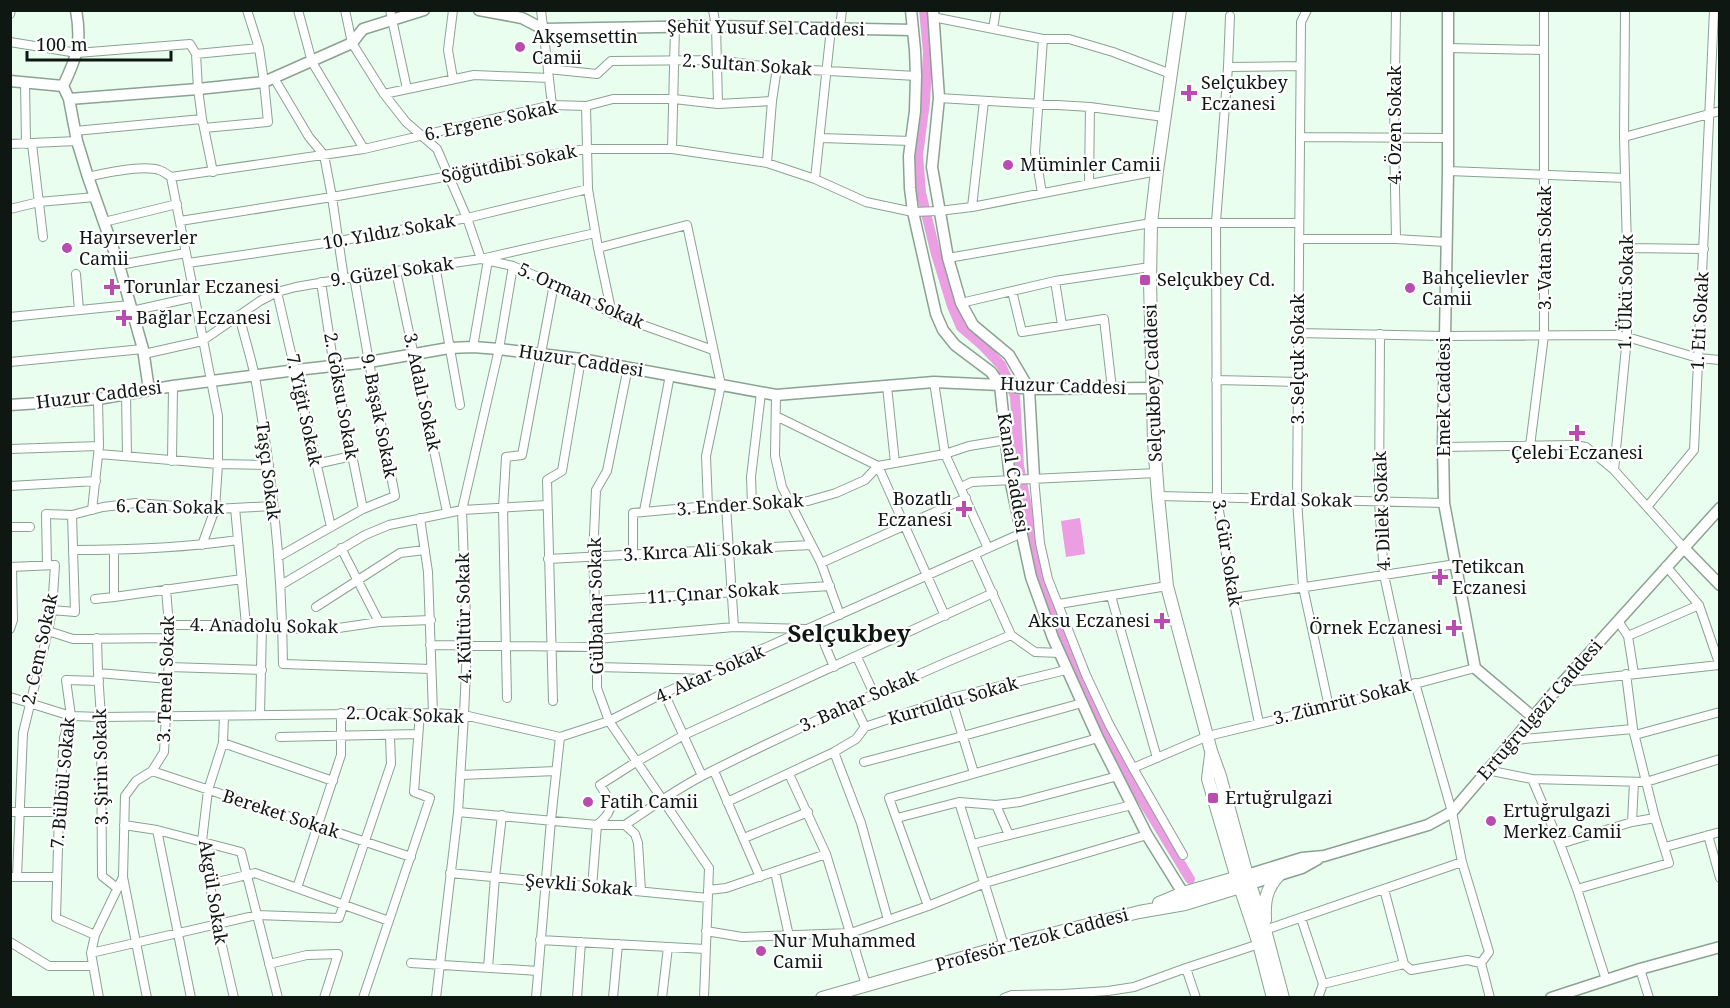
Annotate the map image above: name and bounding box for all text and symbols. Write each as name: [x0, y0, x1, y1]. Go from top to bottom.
street label: Şehit Yusuf Sel Caddesi: [667, 13, 865, 41]
scale bar: [27, 24, 171, 62]
place label: Akşemsettin Camii: [532, 24, 638, 69]
text: 100 m: [36, 32, 88, 56]
marker: Akşemsettin Camii: [513, 40, 527, 54]
street label: 2. Sultan Sokak: [681, 47, 813, 81]
street label: 4. Özen Sokak: [1382, 65, 1406, 185]
place label: Selçukbey Eczanesi: [1201, 70, 1288, 115]
marker: Selçukbey Eczanesi: [1182, 86, 1196, 100]
street label: 6. Ergene Sokak: [422, 94, 560, 146]
street label: Söğütdibi Sokak: [439, 138, 579, 188]
place label: Müminler Camii: [1020, 152, 1161, 176]
marker: Müminler Camii: [1001, 158, 1015, 172]
street label: 3. Vatan Sokak: [1532, 185, 1556, 310]
street label: 10. Yıldız Sokak: [321, 207, 457, 254]
place label: Hayırseverler Camii: [79, 225, 198, 270]
street label: 1. Ülkü Sokak: [1612, 233, 1638, 350]
marker: Hayırseverler Camii: [60, 241, 74, 255]
street label: 9. Güzel Sokak: [329, 250, 455, 292]
street label: 5. Orman Sokak: [514, 256, 649, 334]
place label: Bahçelievler Camii: [1422, 265, 1529, 310]
place label: Selçukbey Cd.: [1157, 267, 1275, 291]
street label: 1. Eti Sokak: [1684, 271, 1714, 371]
marker: Selçukbey Cd.: [1138, 273, 1152, 287]
place label: Torunlar Eczanesi: [124, 274, 280, 298]
marker: Torunlar Eczanesi: [105, 280, 119, 294]
marker: Bahçelievler Camii: [1403, 281, 1417, 295]
street label: 3. Selçuk Sokak: [1285, 293, 1309, 425]
street label: Selçukbey Caddesi: [1137, 303, 1167, 462]
place label: Bağlar Eczanesi: [136, 305, 271, 329]
marker: Bağlar Eczanesi: [117, 311, 131, 325]
street label: 2. Göksu Sokak: [319, 330, 365, 462]
street label: 3. Adalı Sokak: [399, 331, 447, 454]
street label: Emek Caddesi: [1431, 337, 1455, 457]
street label: Huzur Caddesi: [517, 338, 646, 382]
street label: 7. Yiğit Sokak: [281, 351, 329, 469]
street label: 9. Başak Sokak: [356, 352, 404, 480]
street label: Huzur Caddesi: [1000, 371, 1127, 399]
street label: Huzur Caddesi: [35, 374, 163, 414]
street label: Kanal Caddesi: [993, 411, 1035, 535]
street label: Taşçı Sokak: [251, 420, 287, 522]
marker: Çelebi Eczanesi: [1570, 426, 1584, 440]
place label: Çelebi Eczanesi: [1511, 440, 1643, 464]
street label: 4. Dilek Sokak: [1367, 450, 1395, 571]
place label: Bozatlı Eczanesi: [877, 486, 952, 531]
street label: Erdal Sokak: [1250, 486, 1353, 512]
street label: 3. Ender Sokak: [676, 488, 805, 520]
street label: 6. Can Sokak: [116, 493, 225, 519]
street label: 3. Gür Sokak: [1208, 498, 1248, 609]
marker: Bozatlı Eczanesi: [957, 502, 971, 516]
street label: 3. Kırca Ali Sokak: [623, 534, 774, 566]
street label: Gülbahar Sokak: [582, 537, 608, 675]
street label: 4. Kültür Sokak: [450, 552, 476, 684]
place label: Tetikcan Eczanesi: [1452, 554, 1527, 599]
marker: Tetikcan Eczanesi: [1433, 570, 1447, 584]
street label: 11. Çınar Sokak: [646, 575, 780, 609]
street label: 2. Cem Sokak: [16, 591, 63, 707]
place label: Aksu Eczanesi: [1028, 608, 1150, 632]
street label: 4. Anadolu Sokak: [190, 612, 339, 638]
street label: 3. Temel Sokak: [151, 614, 179, 743]
marker: Aksu Eczanesi: [1155, 614, 1169, 628]
place label: Örnek Eczanesi: [1309, 615, 1442, 639]
district label: Selçukbey: [787, 616, 911, 649]
marker: Örnek Eczanesi: [1447, 621, 1461, 635]
street label: Ertuğrulgazi Caddesi: [1472, 634, 1607, 785]
street label: 4. Akar Sokak: [651, 638, 768, 708]
street label: 3. Bahar Sokak: [796, 663, 922, 737]
street label: Kurtuldu Sokak: [885, 670, 1021, 730]
street label: 3. Zümrüt Sokak: [1271, 672, 1413, 730]
street label: 2. Ocak Sokak: [346, 700, 465, 728]
street label: 3. Şirin Sokak: [87, 708, 113, 826]
street label: 7. Bülbül Sokak: [44, 716, 80, 850]
street label: Bereket Sokak: [220, 783, 343, 843]
place label: Ertuğrulgazi: [1225, 785, 1333, 809]
place label: Fatih Camii: [600, 789, 698, 813]
marker: Ertuğrulgazi: [1206, 791, 1220, 805]
marker: Fatih Camii: [581, 795, 595, 809]
place label: Ertuğrulgazi Merkez Camii: [1503, 798, 1622, 843]
marker: Ertuğrulgazi Merkez Camii: [1484, 814, 1498, 828]
street label: Akgül Sokak: [194, 838, 234, 946]
street label: Şevkli Sokak: [524, 867, 634, 901]
street label: Profesör Tezok Caddesi: [933, 902, 1131, 976]
place label: Nur Muhammed Camii: [773, 928, 916, 973]
marker: Nur Muhammed Camii: [754, 944, 768, 958]

